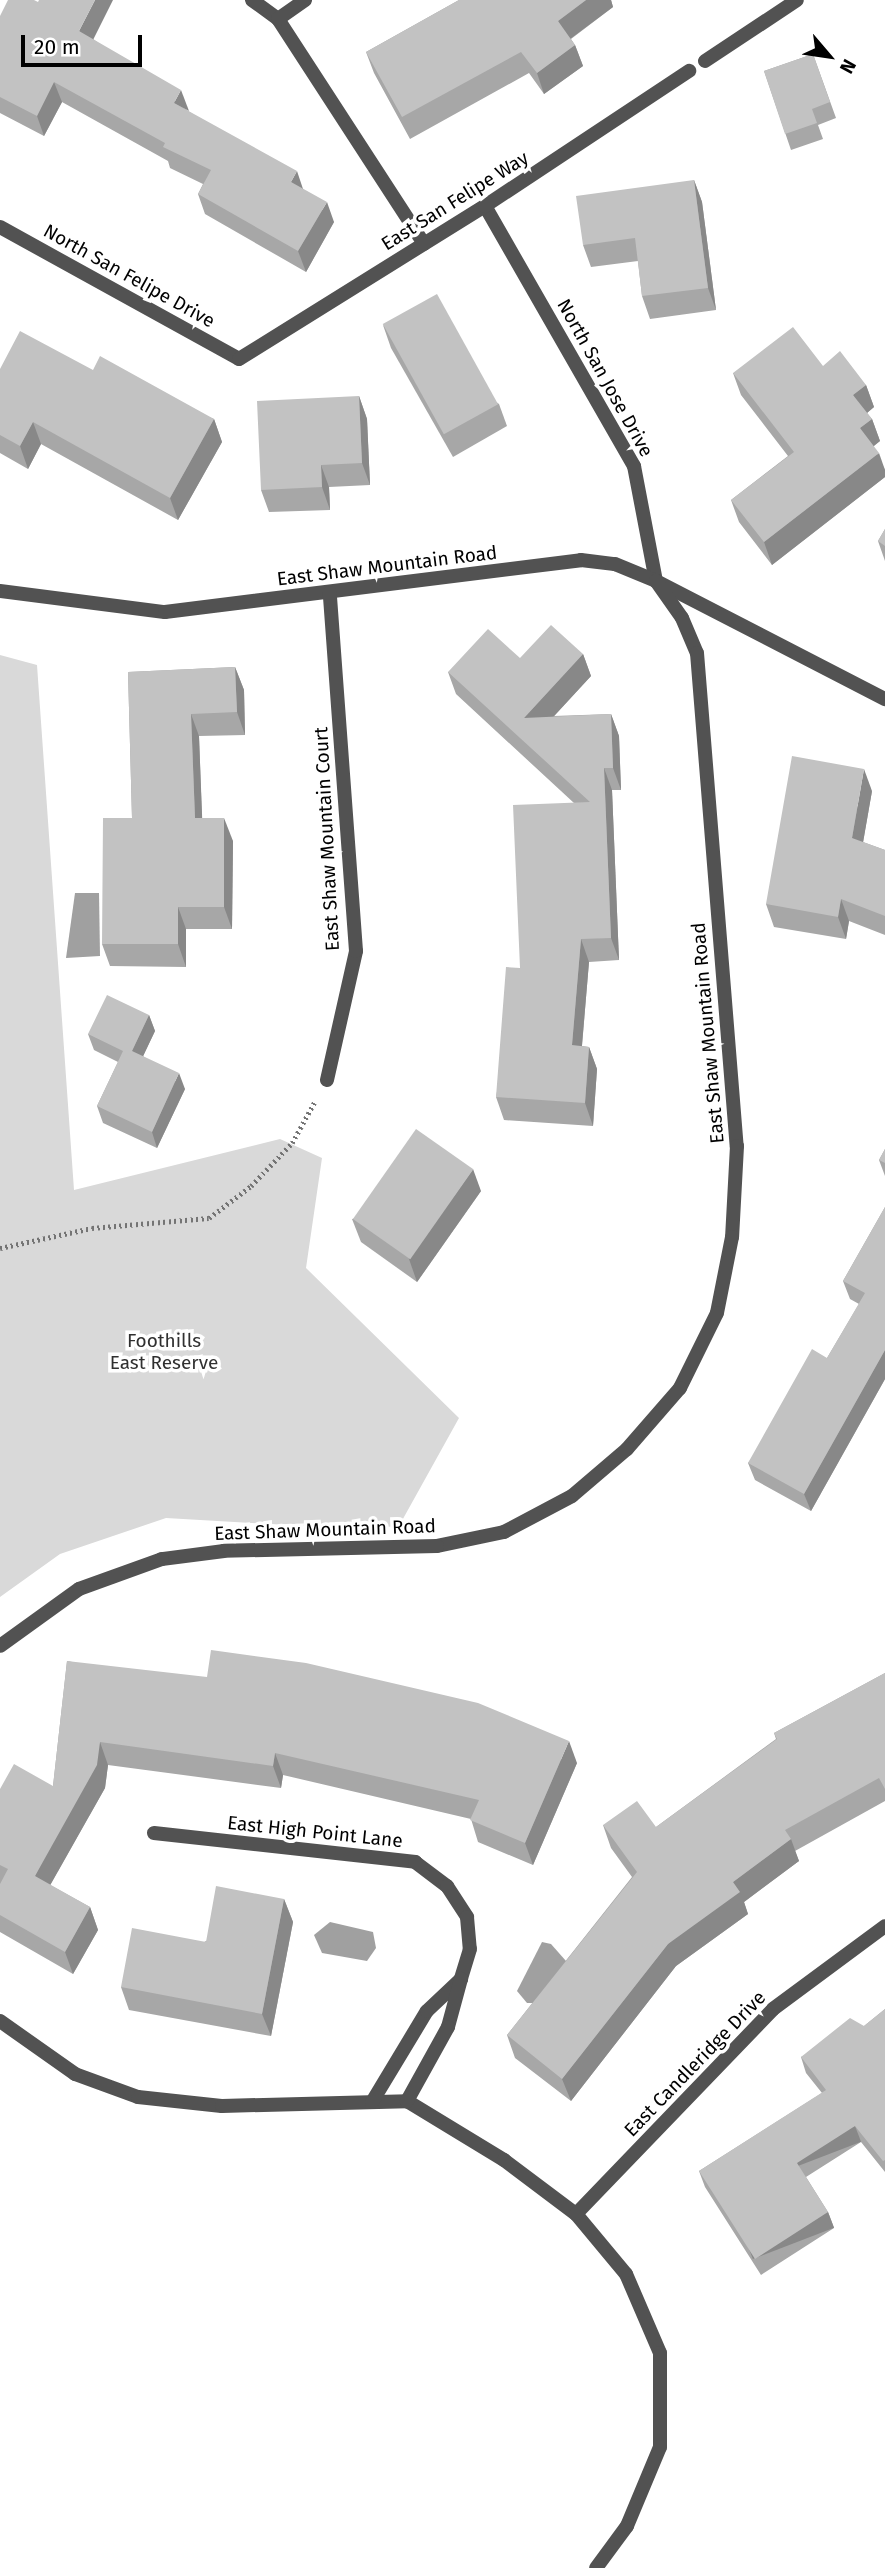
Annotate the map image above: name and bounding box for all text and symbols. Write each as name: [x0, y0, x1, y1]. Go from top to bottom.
scale bar: [24, 21, 145, 65]
north arrow: [794, 21, 864, 91]
text: 20 m: [34, 34, 80, 60]
text: N: [835, 55, 861, 78]
street label: East San Felipe Way: [377, 147, 533, 255]
street label: North San Felipe Drive: [39, 219, 219, 333]
street label: North San Jose Drive: [552, 295, 658, 461]
street label: East Shaw Mountain Road: [276, 541, 498, 591]
street label: East Shaw Mountain Court: [310, 726, 344, 952]
street label: East Shaw Mountain Road: [687, 922, 729, 1144]
park label: Foothills East Reserve: [110, 1330, 218, 1374]
street label: East Shaw Mountain Road: [214, 1515, 436, 1545]
street label: East High Point Lane: [226, 1811, 404, 1853]
street label: East Candleridge Drive: [620, 1986, 770, 2142]

